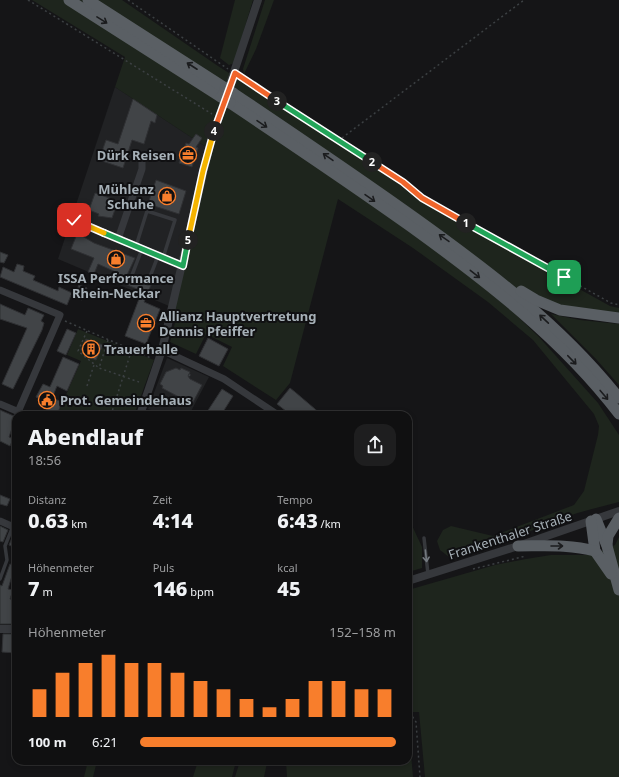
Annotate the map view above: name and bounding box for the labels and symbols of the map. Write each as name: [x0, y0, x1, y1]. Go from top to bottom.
one-way arrow: [96, 17, 108, 25]
one-way arrow: [186, 62, 198, 70]
pin: 3: [267, 91, 287, 111]
pin: 4: [204, 121, 224, 141]
one-way arrow: [256, 121, 268, 129]
office icon: Dürk Reisen: [178, 145, 198, 165]
place label: Dürk Reisen: [97, 146, 175, 164]
pin: 2: [362, 152, 382, 172]
one-way arrow: [323, 153, 334, 161]
place label: Mühlenz Schuhe: [98, 180, 154, 213]
shop icon: Mühlenz Schuhe: [157, 186, 177, 206]
one-way arrow: [364, 194, 375, 202]
pin: [57, 203, 91, 237]
pin: 1: [456, 213, 476, 233]
pin: 5: [178, 230, 198, 250]
one-way arrow: [438, 234, 449, 242]
shop icon: ISSA Performance Rhein-Neckar: [106, 249, 126, 269]
pin: [547, 260, 581, 294]
place label: ISSA Performance Rhein-Neckar: [58, 269, 174, 302]
one-way arrow: [469, 270, 480, 278]
place label: Allianz Hauptvertretung Dennis Pfeiffer: [159, 307, 316, 340]
office icon: Allianz Hauptvertretung Dennis Pfeiffer: [136, 313, 156, 333]
one-way arrow: [539, 314, 549, 324]
building icon: Trauerhalle: [81, 339, 101, 359]
place label: Trauerhalle: [104, 340, 178, 358]
one-way arrow: [568, 355, 577, 365]
one-way arrow: [600, 389, 609, 400]
public building icon: Prot. Gemeindehaus: [37, 390, 57, 410]
place label: Prot. Gemeindehaus: [60, 391, 192, 409]
street label: Frankenthaler Straße: [446, 507, 574, 563]
one-way arrow: [550, 542, 563, 550]
one-way arrow: [422, 549, 430, 562]

